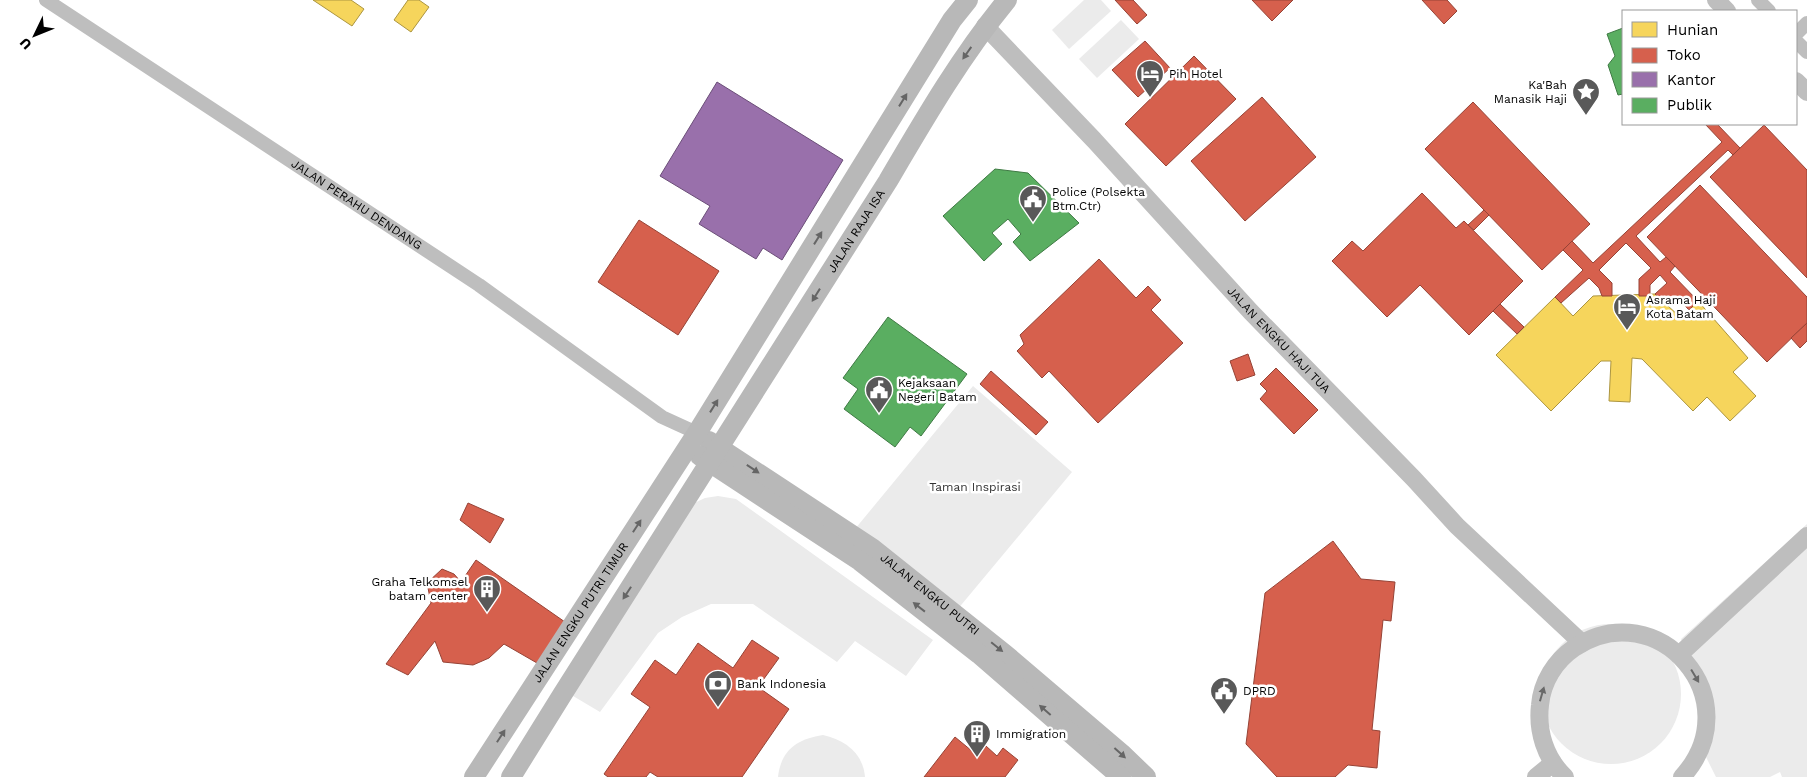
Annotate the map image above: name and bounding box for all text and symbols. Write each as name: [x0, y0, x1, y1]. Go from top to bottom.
north arrow: [10, 10, 60, 60]
legend: [1622, 10, 1797, 125]
text: Hunian: [1667, 21, 1718, 39]
text: U: [16, 35, 35, 53]
one-way arrow: [962, 46, 972, 60]
text: Toko: [1667, 46, 1701, 64]
hotel icon: Pih Hotel: [1135, 59, 1165, 98]
place label: Pih Hotel: [1169, 67, 1223, 81]
text: Kantor: [1667, 71, 1716, 89]
place icon: Ka'Bah Manasik Haji: [1571, 77, 1601, 116]
place label: Ka'Bah Manasik Haji: [1494, 78, 1567, 106]
one-way arrow: [898, 93, 908, 106]
text: Publik: [1667, 96, 1712, 114]
street label: JALAN PERAHU DENDANG: [289, 156, 425, 253]
public building icon: Police (Polsekta Btm.Ctr): [1018, 184, 1048, 223]
place label: Police (Polsekta Btm.Ctr): [1052, 185, 1145, 213]
street label: JALAN RAJA ISA: [825, 187, 888, 275]
one-way arrow: [813, 231, 822, 244]
street label: JALAN ENGKU HAJI TUA: [1224, 284, 1333, 396]
one-way arrow: [812, 288, 821, 301]
hotel icon: Asrama Haji Kota Batam: [1612, 292, 1642, 331]
place label: Asrama Haji Kota Batam: [1646, 293, 1716, 321]
public building icon: Kejaksaan Negeri Batam: [864, 375, 894, 414]
place label: Kejaksaan Negeri Batam: [898, 376, 977, 404]
one-way arrow: [709, 399, 719, 412]
one-way arrow: [746, 464, 760, 474]
park label: Taman Inspirasi: [929, 480, 1021, 494]
one-way arrow: [632, 520, 641, 533]
street label: JALAN ENGKU PUTRI TIMUR: [530, 540, 631, 685]
street label: JALAN ENGKU PUTRI: [878, 550, 982, 638]
building icon: Graha Telkomsel batam center: [472, 574, 502, 613]
place label: Graha Telkomsel batam center: [371, 575, 468, 603]
one-way arrow: [622, 587, 631, 600]
one-way arrow: [913, 602, 926, 613]
one-way arrow: [990, 642, 1003, 653]
bank icon: Bank Indonesia: [703, 669, 733, 708]
one-way arrow: [1690, 669, 1699, 683]
public building icon: DPRD: [1209, 676, 1239, 715]
place label: Bank Indonesia: [737, 677, 826, 691]
place label: DPRD: [1243, 684, 1276, 698]
one-way arrow: [1539, 686, 1547, 701]
one-way arrow: [1040, 704, 1052, 716]
building icon: Immigration: [962, 719, 992, 758]
place label: Immigration: [996, 727, 1066, 741]
one-way arrow: [496, 729, 505, 743]
one-way arrow: [1114, 747, 1126, 759]

